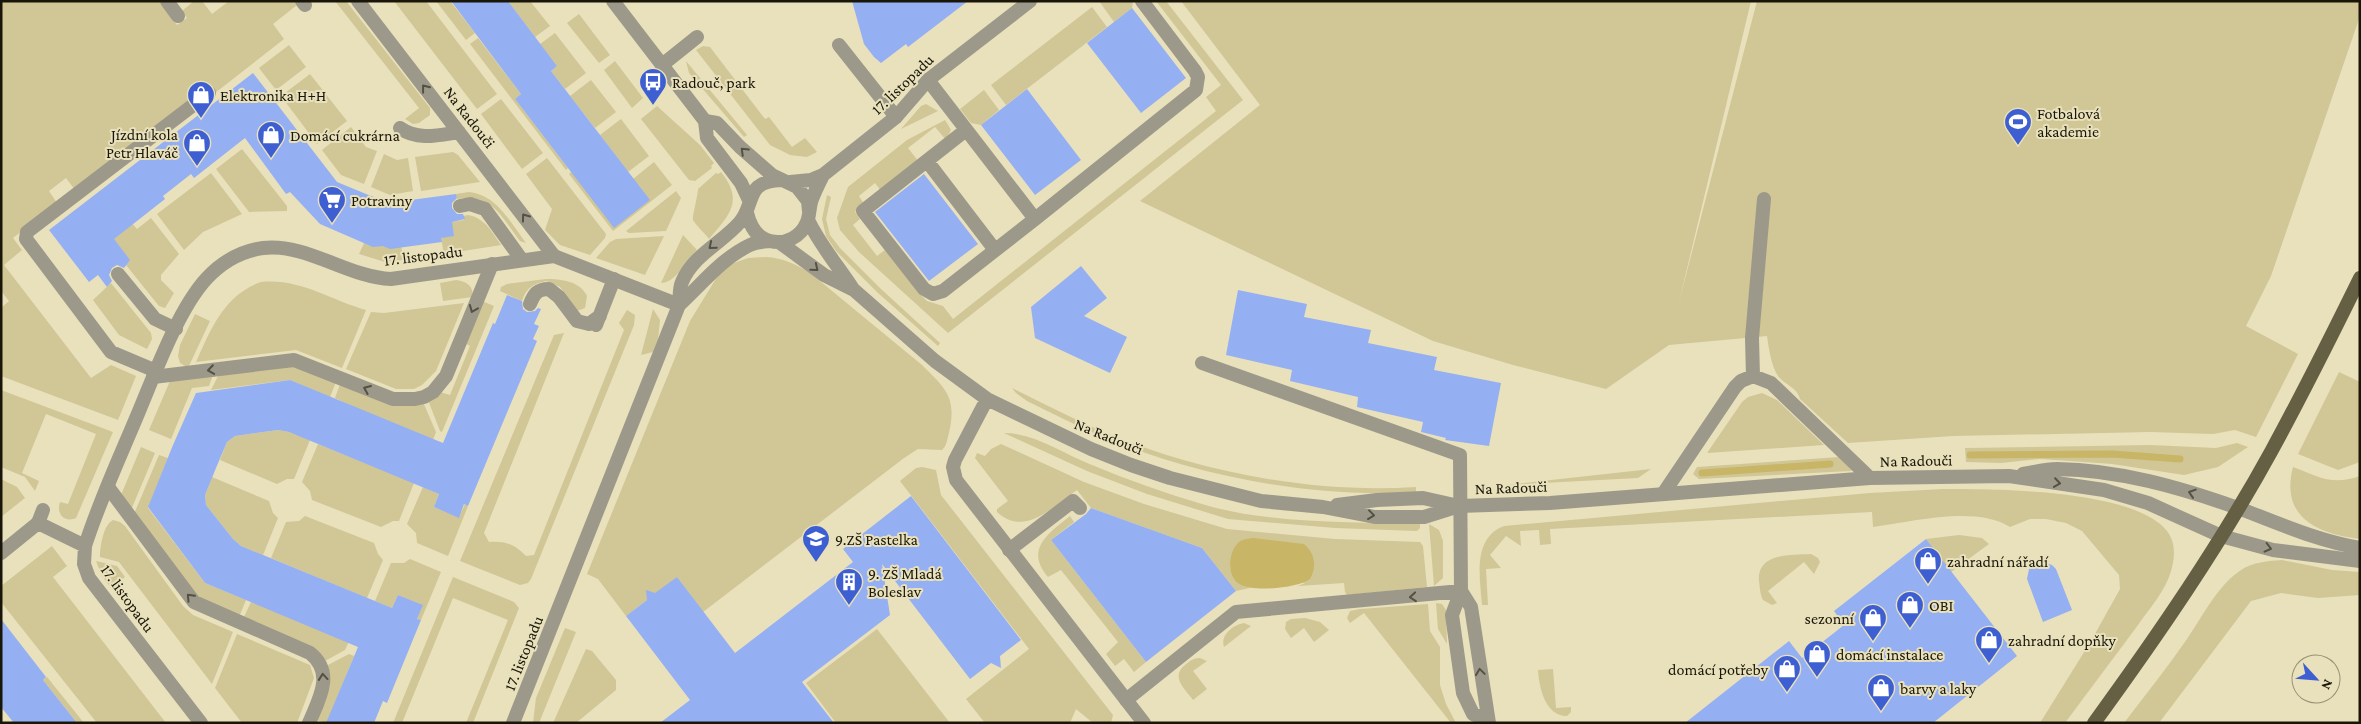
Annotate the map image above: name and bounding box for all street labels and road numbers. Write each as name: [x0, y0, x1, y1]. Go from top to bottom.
street label: 17. listopadu: [868, 50, 938, 119]
street label: Na Radouči: [441, 83, 499, 151]
street label: 17. listopadu: [383, 242, 464, 270]
street label: Na Radouči: [1072, 415, 1146, 458]
street label: Na Radouči: [1880, 451, 1952, 470]
street label: Na Radouči: [1474, 478, 1548, 497]
street label: 17. listopadu: [97, 561, 158, 636]
street label: 17. listopadu: [501, 613, 547, 693]

